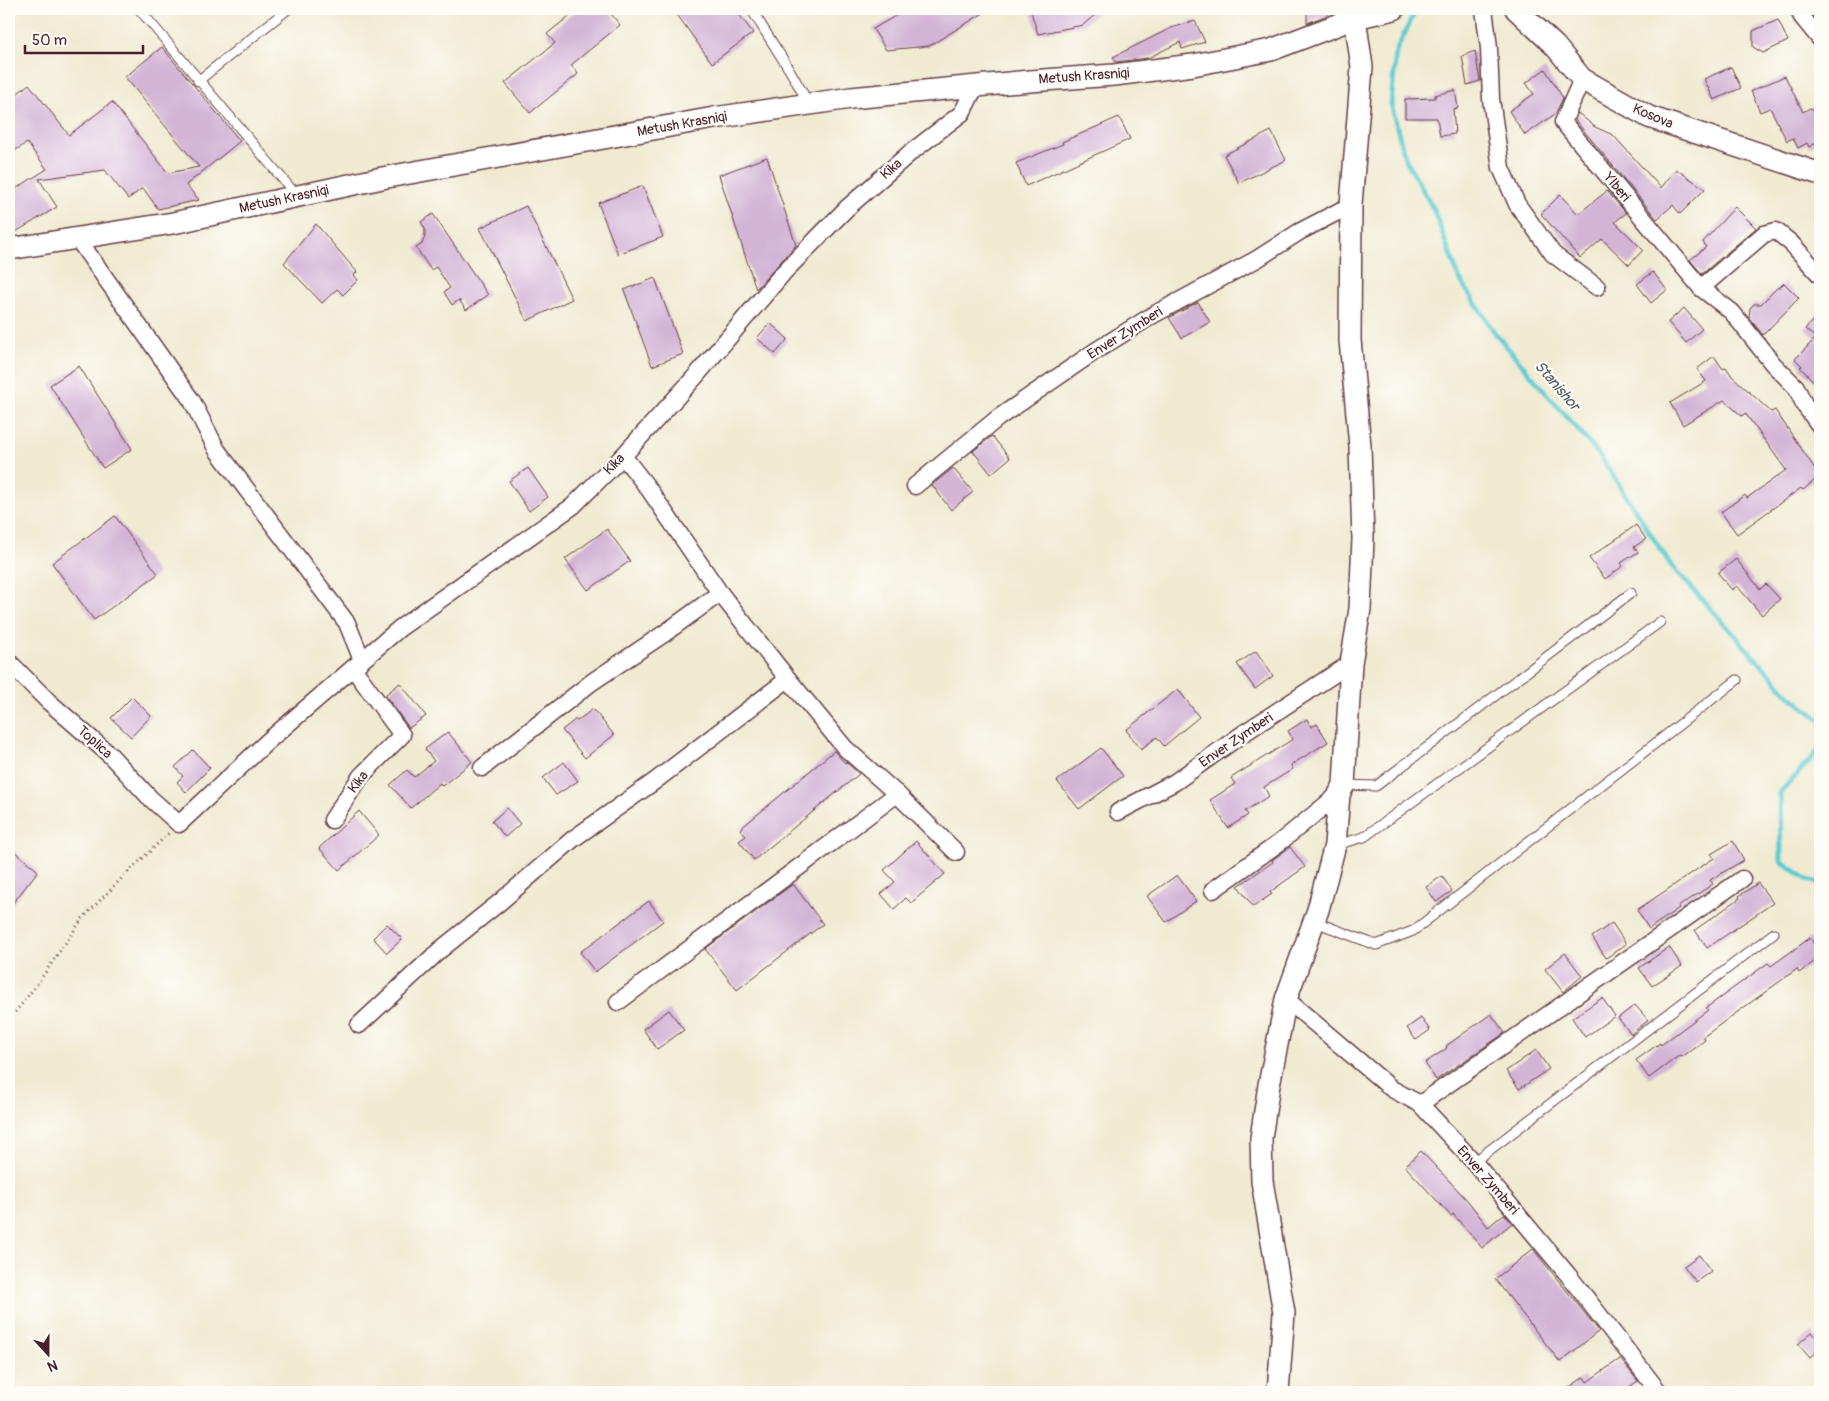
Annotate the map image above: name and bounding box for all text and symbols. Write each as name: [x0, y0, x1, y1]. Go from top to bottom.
scale bar: [25, 22, 142, 54]
text: 50 m: [32, 31, 67, 50]
street label: Metush Krasniqi: [1038, 64, 1131, 88]
street label: Kosova: [1630, 100, 1676, 132]
street label: Metush Krasniqi: [636, 108, 729, 140]
street label: Kika: [877, 155, 905, 183]
street label: Ylberi: [1599, 168, 1634, 205]
street label: Metush Krasniqi: [238, 181, 331, 217]
street label: Enver Zymberi: [1084, 303, 1166, 363]
water label: Stanishor: [1530, 357, 1585, 416]
street label: Kika: [600, 450, 628, 478]
street label: Enver Zymberi: [1196, 709, 1277, 771]
street label: Toplica: [74, 722, 116, 762]
street label: Kika: [344, 768, 372, 796]
street label: Enver Zymberi: [1453, 1142, 1523, 1218]
north arrow: [22, 1328, 72, 1378]
text: N: [45, 1356, 60, 1375]

